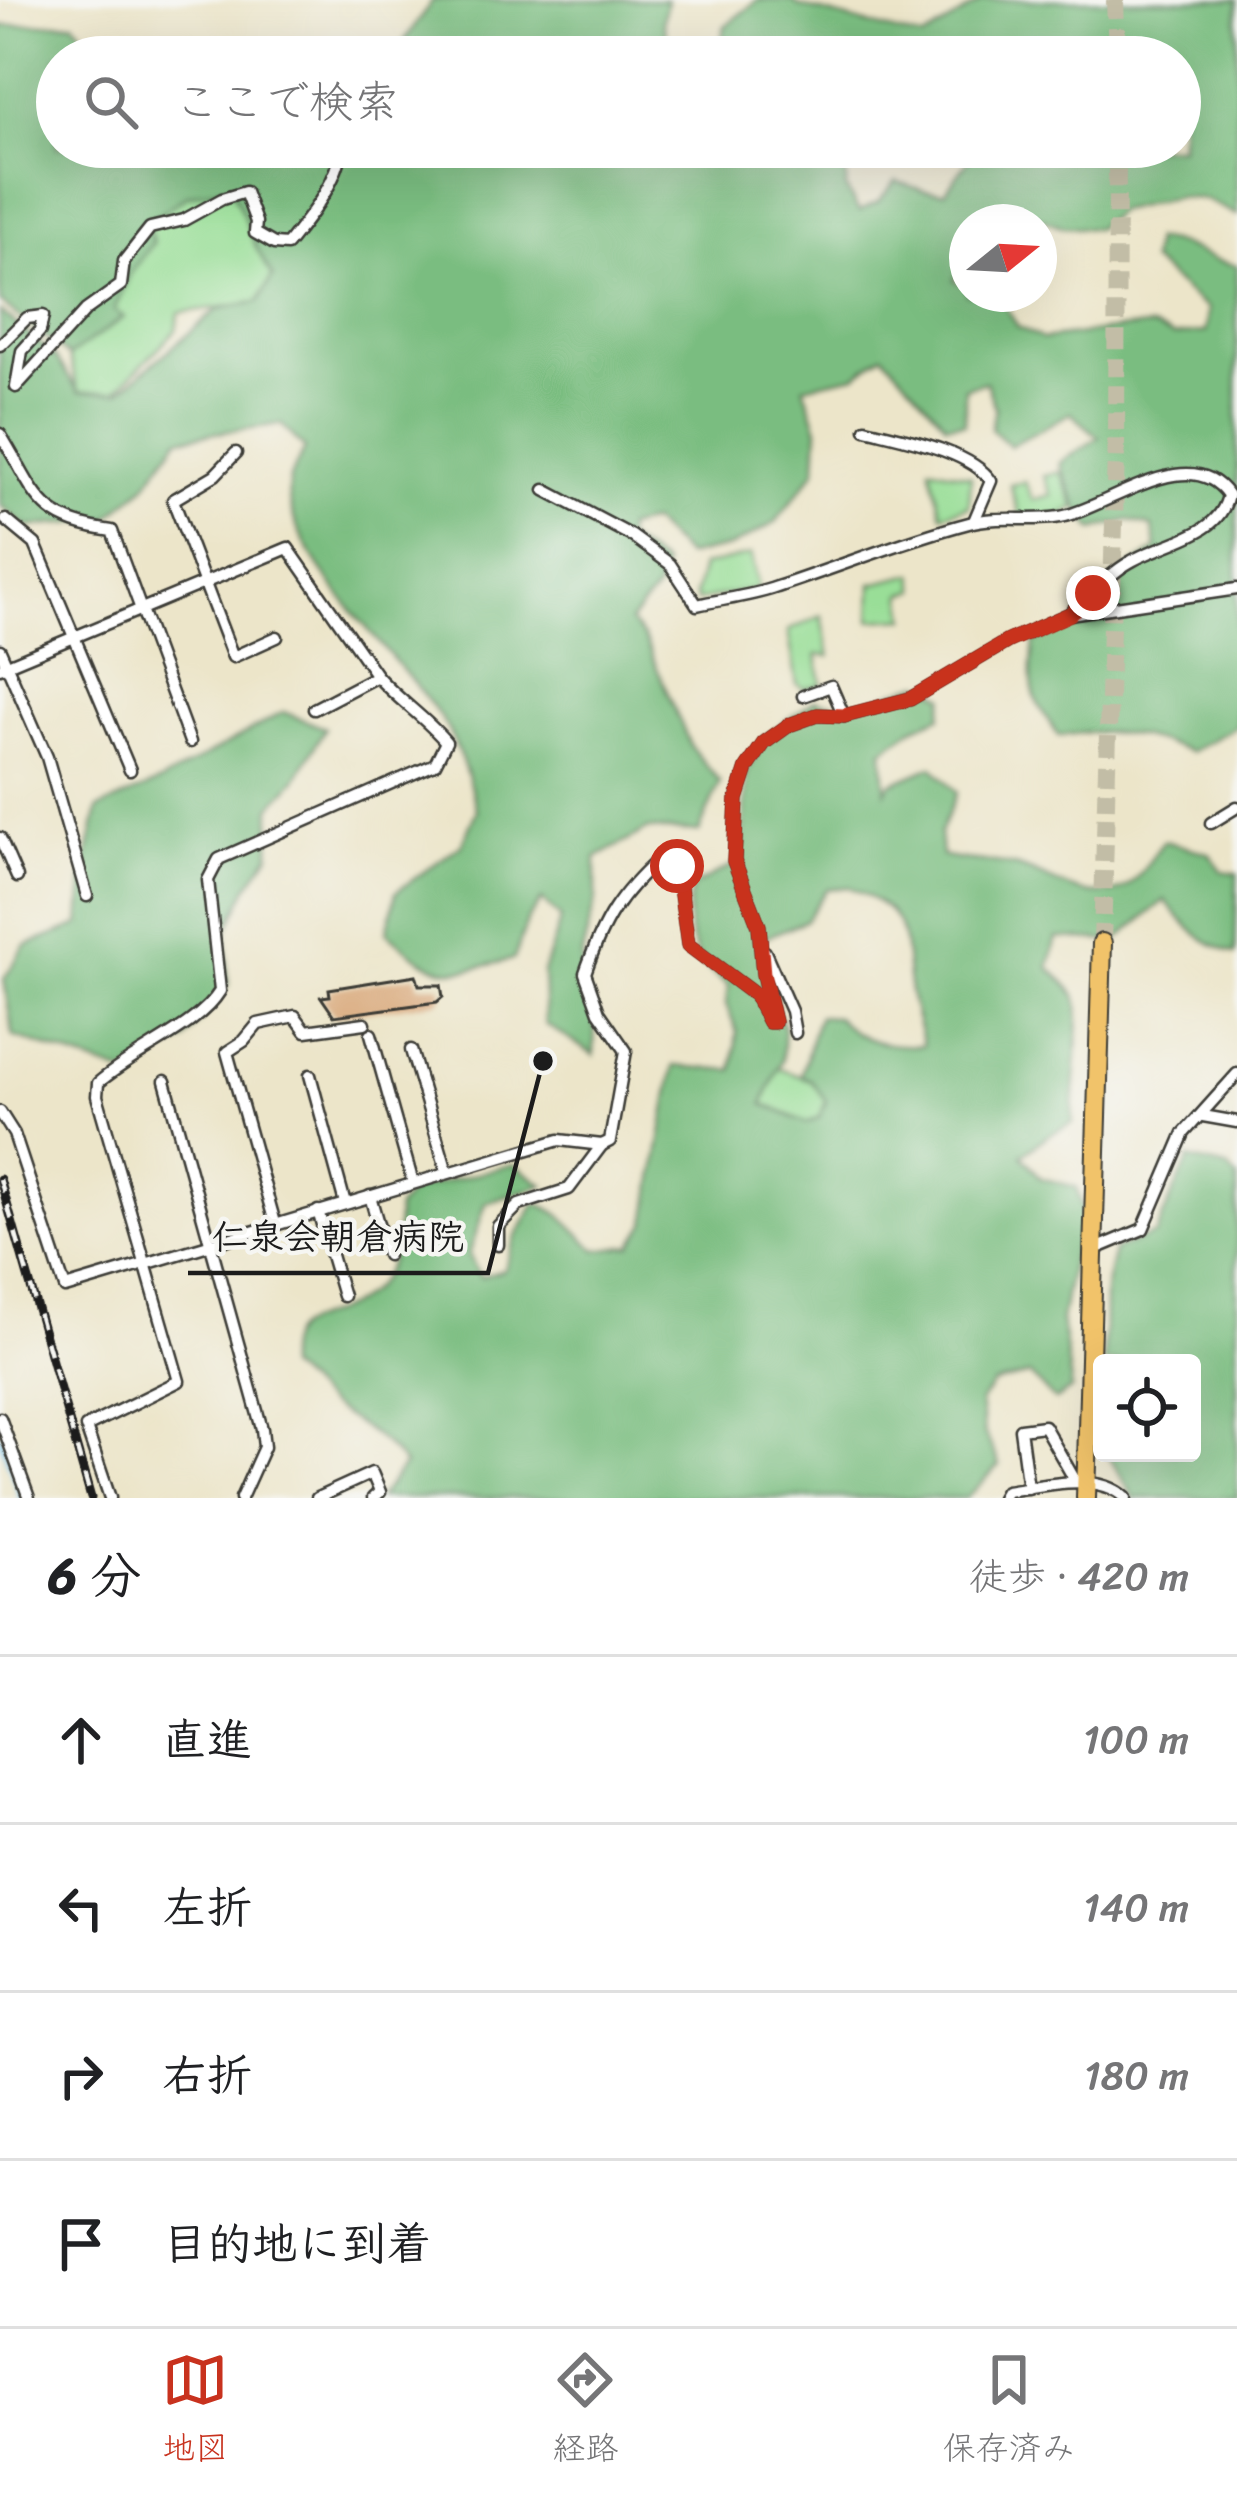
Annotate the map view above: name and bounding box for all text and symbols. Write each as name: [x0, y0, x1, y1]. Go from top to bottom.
search box: [36, 36, 1201, 168]
text: ここで検索: [174, 62, 399, 142]
icon: search: [78, 69, 144, 135]
north arrow: [949, 204, 1057, 312]
route end: [1066, 566, 1120, 620]
route start: [650, 839, 704, 893]
callout: 仁泉会朝倉病院: [188, 1201, 488, 1273]
text: 仁泉会朝倉病院: [212, 1205, 464, 1269]
map controls: [1093, 1354, 1201, 1462]
button: locate: [1093, 1354, 1201, 1462]
text: 6 分: [48, 1531, 141, 1621]
text: 徒歩 · 420 m: [969, 1542, 1189, 1611]
text: 直進: [162, 1700, 252, 1780]
text: 100 m: [1083, 1705, 1189, 1774]
icon: ahead: [48, 1707, 114, 1773]
text: 左折: [162, 1868, 252, 1948]
text: 140 m: [1083, 1873, 1189, 1942]
icon: left: [48, 1875, 114, 1941]
text: 右折: [162, 2036, 252, 2116]
text: 180 m: [1084, 2041, 1189, 2110]
icon: right: [48, 2043, 114, 2109]
text: 目的地に到着: [162, 2204, 432, 2284]
icon: arrive: [48, 2211, 114, 2277]
tab: 地図: [162, 2347, 228, 2477]
tab: 経路: [552, 2347, 618, 2477]
tab: 保存済み: [943, 2347, 1075, 2477]

